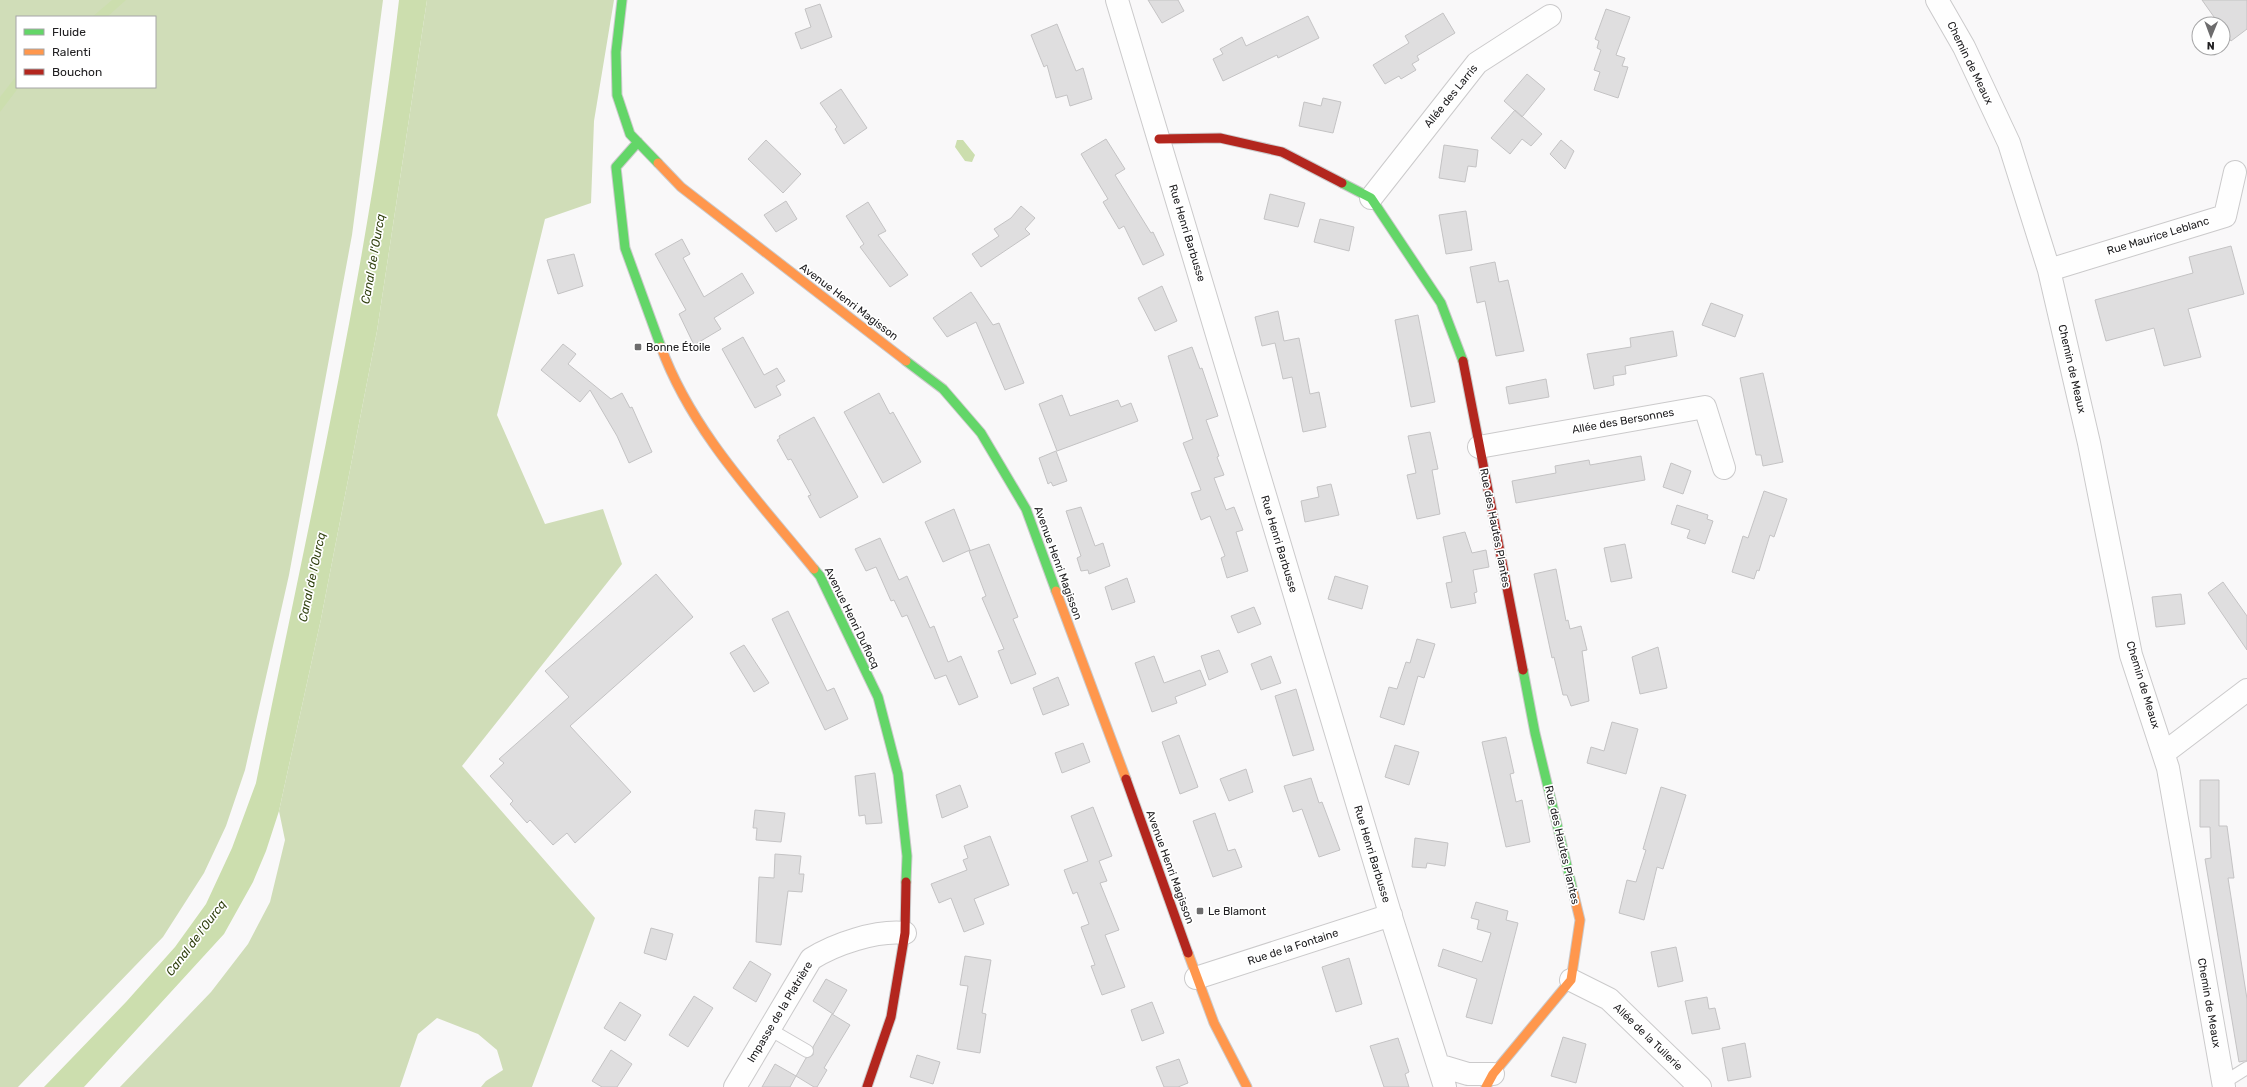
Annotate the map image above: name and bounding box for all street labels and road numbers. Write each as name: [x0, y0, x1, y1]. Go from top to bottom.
street label: Chemin de Meaux: [1944, 19, 1996, 107]
street label: Allée des Larris: [1422, 61, 1481, 130]
street label: Rue Henri Barbusse: [1166, 183, 1208, 283]
street label: Rue Maurice Leblanc: [2105, 214, 2211, 258]
street label: Avenue Henri Magisson: [797, 261, 901, 343]
street label: Chemin de Meaux: [2055, 323, 2089, 415]
street label: Allée des Bersonnes: [1571, 406, 1675, 436]
street label: Rue des Hautes Plantes: [1477, 467, 1513, 589]
street label: Rue Henri Barbusse: [1258, 494, 1300, 594]
street label: Avenue Henri Magisson: [1031, 505, 1085, 621]
street label: Avenue Henri Duflocq: [822, 565, 882, 671]
street label: Chemin de Meaux: [2123, 640, 2163, 730]
street label: Rue des Hautes Plantes: [1542, 784, 1582, 906]
street label: Rue Henri Barbusse: [1351, 804, 1393, 904]
street label: Avenue Henri Magisson: [1143, 809, 1197, 925]
street label: Rue de la Fontaine: [1246, 926, 1340, 968]
street label: Chemin de Meaux: [2195, 957, 2223, 1049]
street label: Impasse de la Platrière: [745, 959, 815, 1065]
street label: Allée de la Tuilerie: [1611, 1001, 1685, 1073]

